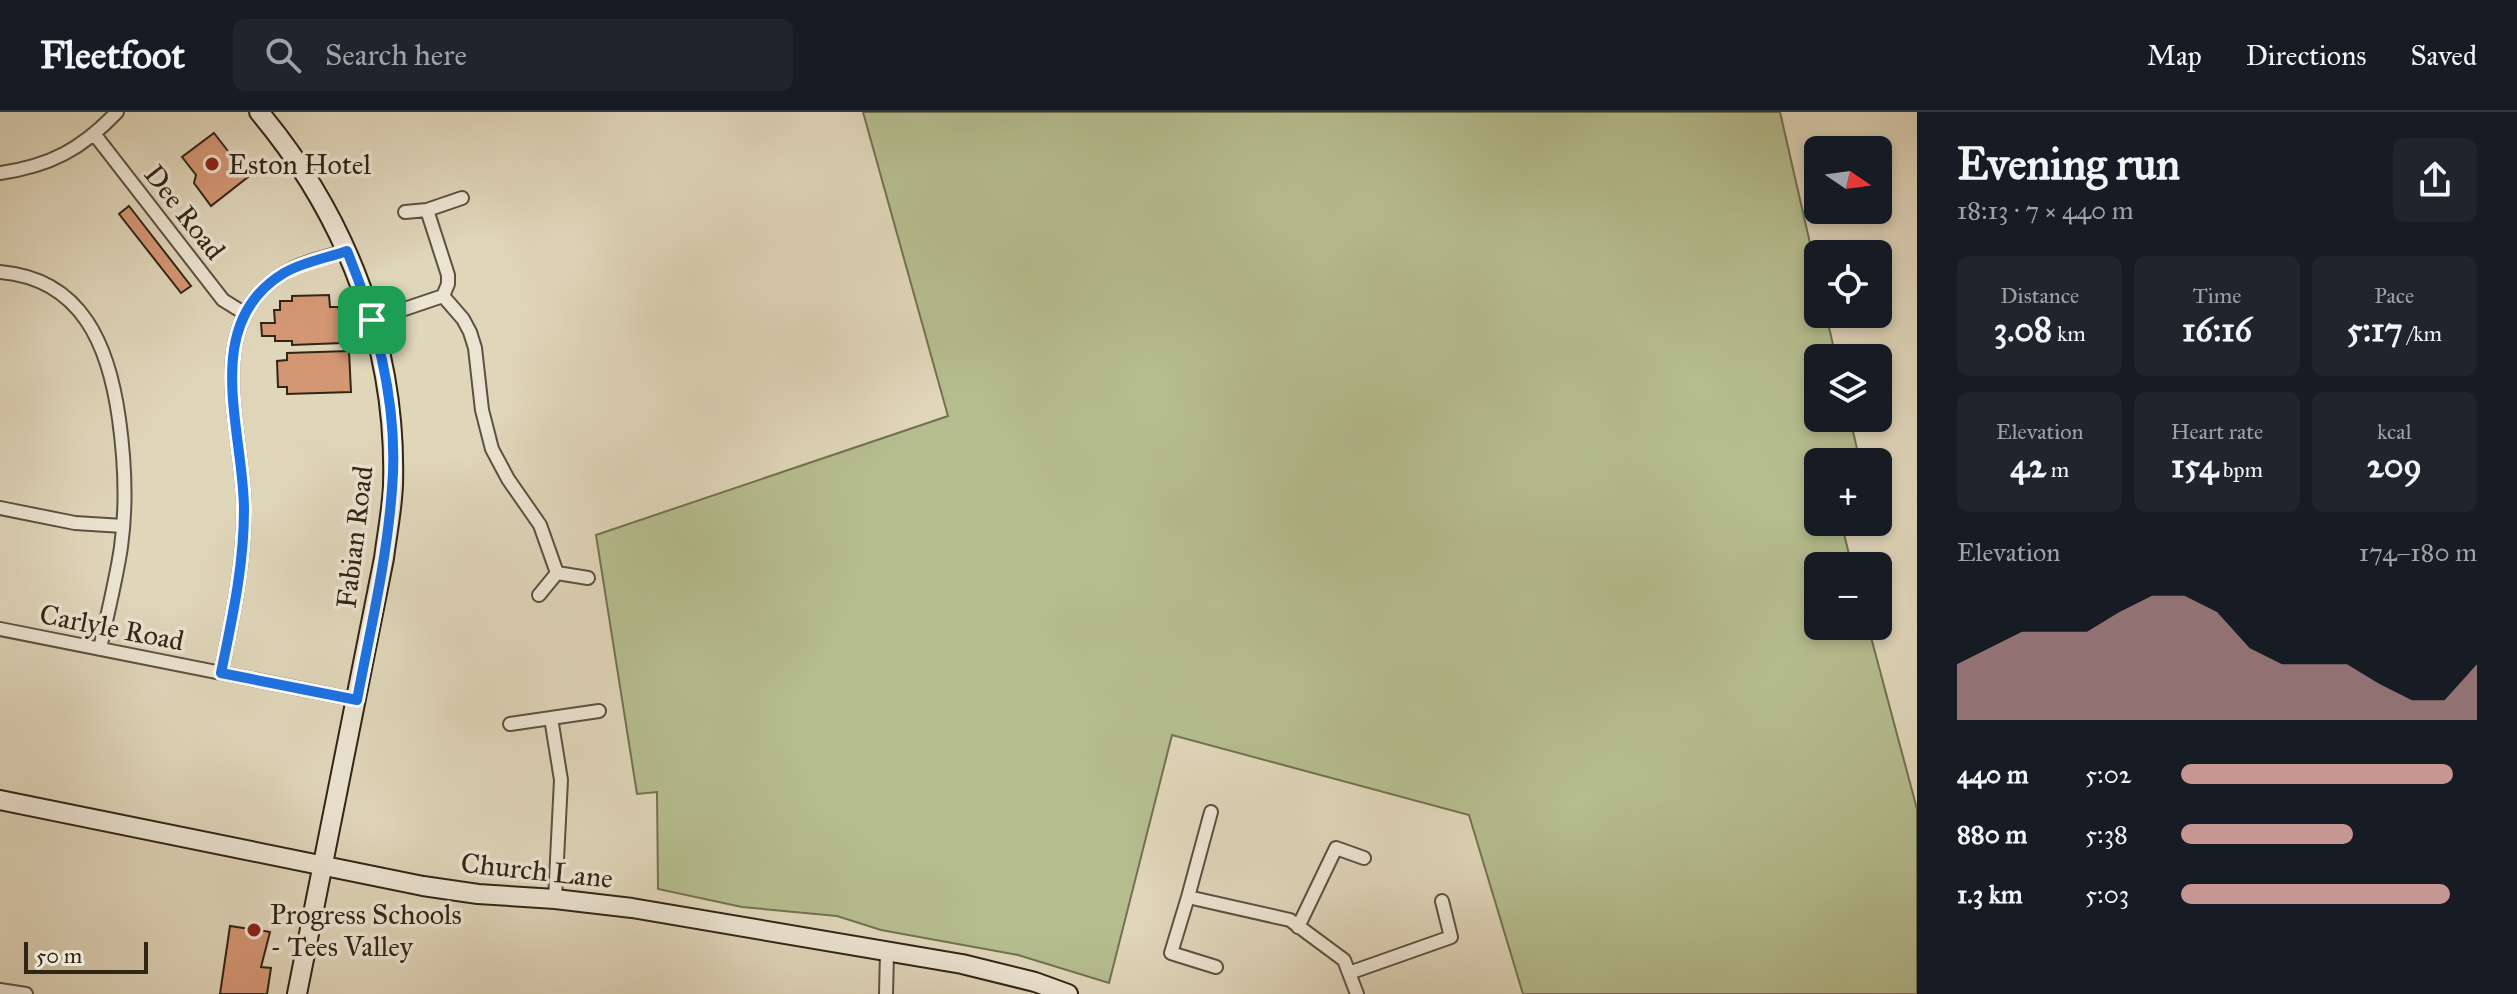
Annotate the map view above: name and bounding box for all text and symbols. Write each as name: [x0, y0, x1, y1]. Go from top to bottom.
search box: [233, 19, 793, 91]
text: Fleetfoot: [40, 32, 185, 78]
icon: search: [261, 33, 305, 77]
text: Search here: [325, 37, 467, 73]
text: Map: [2147, 38, 2202, 73]
text: Directions: [2246, 38, 2367, 73]
text: Saved: [2411, 38, 2477, 73]
north arrow: [1804, 136, 1892, 224]
map controls: [1804, 136, 1892, 640]
text: Evening run: [1957, 137, 2180, 191]
button: share: [2393, 138, 2477, 222]
place label: Eston Hotel: [228, 147, 371, 182]
marker: Eston Hotel: [203, 155, 221, 173]
street label: Dee Road: [137, 158, 233, 267]
text: 18:13 · 7 × 440 m: [1957, 194, 2134, 226]
button: locate: [1804, 240, 1892, 328]
text: Distance: [2000, 282, 2079, 309]
text: Time: [2193, 282, 2241, 309]
text: Pace: [2374, 282, 2414, 309]
pin: [338, 286, 406, 354]
icon: arrive: [350, 298, 394, 342]
text: 3.08: [1994, 309, 2052, 350]
text: 16:16: [2182, 309, 2252, 350]
text: 5:17: [2347, 309, 2403, 350]
text: km: [2052, 320, 2086, 347]
text: /km: [2403, 320, 2442, 347]
button: layers: [1804, 344, 1892, 432]
text: Elevation: [1996, 418, 2083, 445]
text: Heart rate: [2171, 418, 2263, 445]
text: kcal: [2377, 418, 2412, 445]
text: 42: [2010, 445, 2046, 486]
text: 154: [2171, 445, 2218, 486]
text: 209: [2367, 445, 2422, 486]
button: +: [1804, 448, 1892, 536]
text: m: [2046, 456, 2069, 483]
text: bpm: [2218, 456, 2263, 483]
street label: Fabian Road: [328, 464, 381, 610]
text: Elevation: [1957, 536, 2060, 568]
text: 174–180 m: [2359, 536, 2477, 568]
button: −: [1804, 552, 1892, 640]
street label: Carlyle Road: [37, 596, 187, 659]
text: 440 m: [1957, 758, 2029, 790]
text: 5:02: [2085, 758, 2132, 790]
text: 880 m: [1957, 818, 2027, 850]
text: 5:38: [2085, 818, 2128, 850]
street label: Church Lane: [459, 845, 615, 896]
text: 1.3 km: [1957, 878, 2023, 910]
text: 5:03: [2085, 878, 2129, 910]
place label: Progress Schools - Tees Valley: [270, 897, 462, 964]
marker: Progress Schools - Tees Valley: [245, 921, 263, 939]
scale bar: [24, 938, 148, 974]
text: 50 m: [36, 942, 82, 969]

